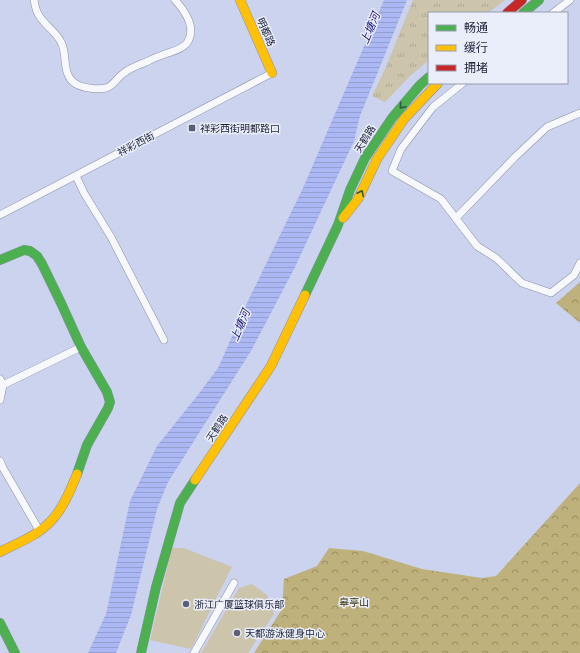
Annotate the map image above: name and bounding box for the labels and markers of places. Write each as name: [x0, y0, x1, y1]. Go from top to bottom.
place label: 祥彩西街明都路口: [200, 122, 280, 135]
marker: 祥彩西街明都路口: [187, 123, 197, 133]
place label: 浙江广厦篮球俱乐部: [194, 598, 284, 611]
marker: 浙江广厦篮球俱乐部: [181, 599, 191, 609]
place label: 天都游泳健身中心: [245, 627, 325, 640]
marker: 天都游泳健身中心: [232, 628, 242, 638]

